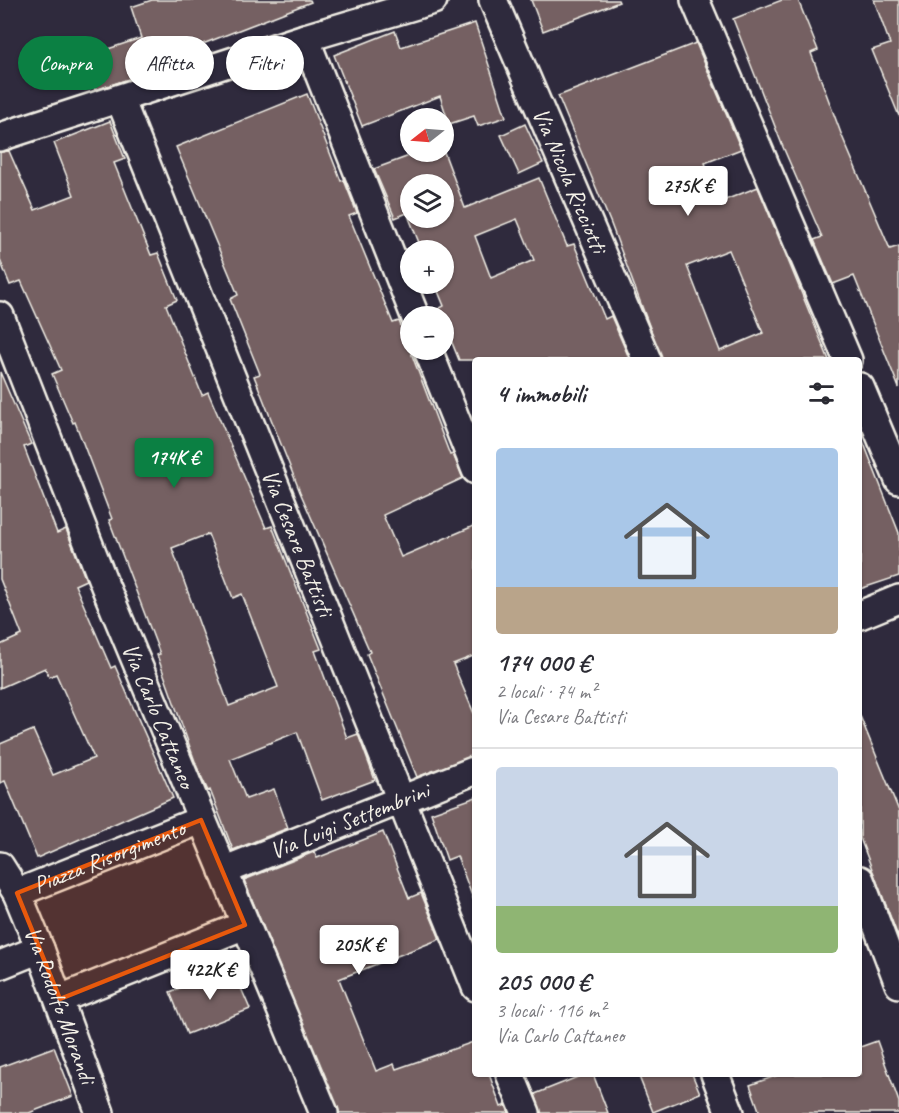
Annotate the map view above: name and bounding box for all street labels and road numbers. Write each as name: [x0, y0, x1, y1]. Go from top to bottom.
street label: Via Nicola Ricciotti: [526, 103, 616, 260]
street label: Via Cesare Battisti: [255, 465, 342, 623]
street label: Via Carlo Cattaneo: [115, 639, 203, 795]
street label: Via Luigi Settembrini: [265, 774, 437, 866]
street label: Piazza Risorgimento: [29, 812, 192, 900]
street label: Via Rodolfo Morandi: [17, 922, 104, 1090]

